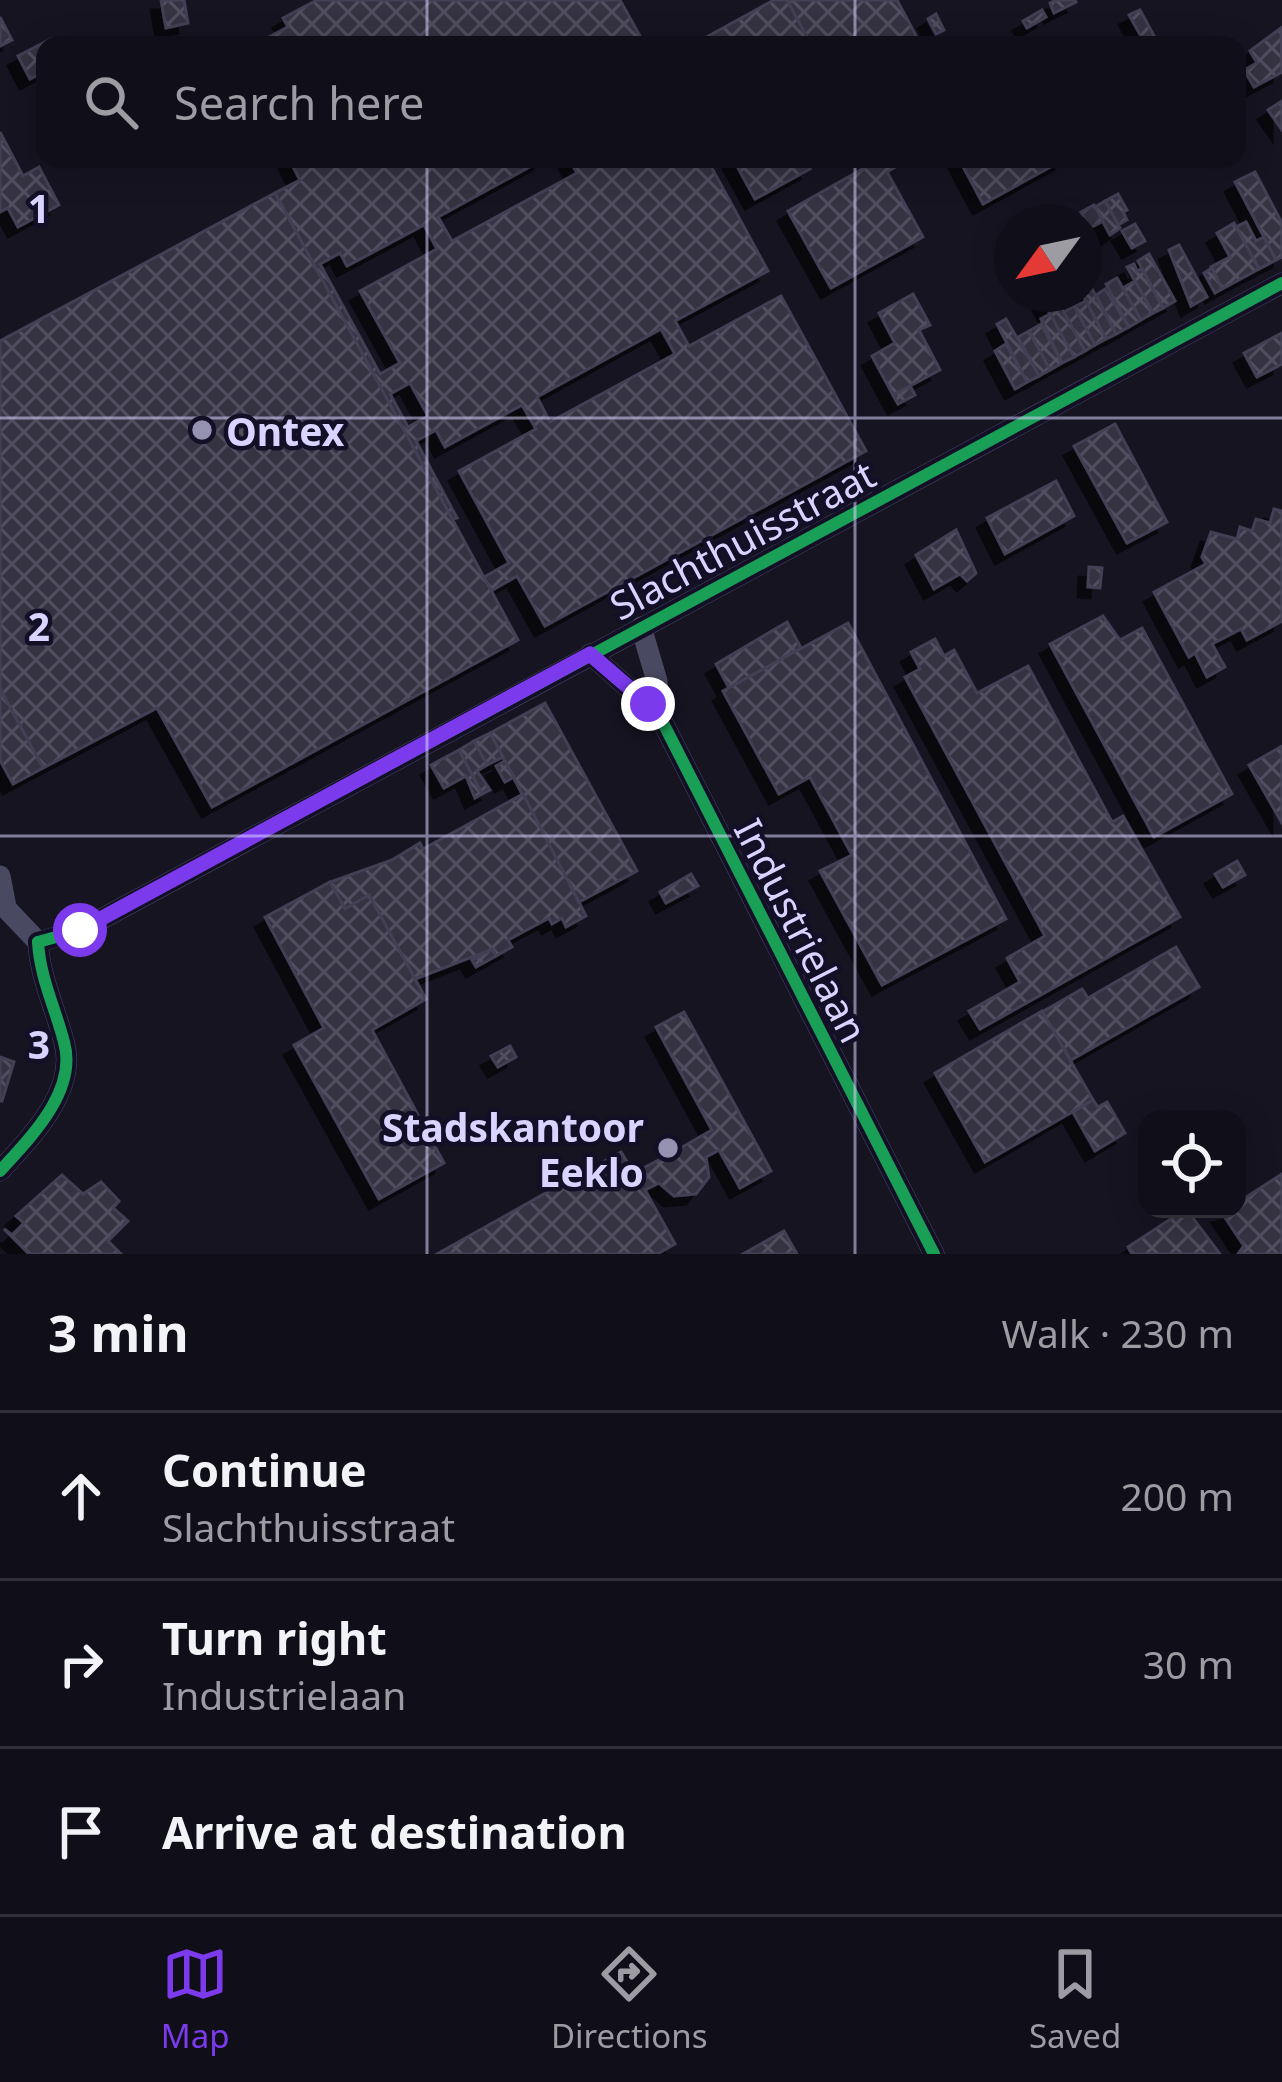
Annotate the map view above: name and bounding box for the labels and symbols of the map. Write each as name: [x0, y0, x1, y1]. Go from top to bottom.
text: 1: [28, 181, 50, 234]
north arrow: [994, 204, 1102, 312]
place label: Ontex: [226, 404, 345, 457]
marker: Ontex: [189, 417, 215, 443]
street label: Slachthuisstraat: [600, 447, 884, 631]
text: 2: [28, 599, 50, 652]
route end: [621, 677, 675, 731]
street label: Industrielaan: [723, 809, 881, 1051]
route start: [53, 903, 107, 957]
text: 3: [28, 1017, 50, 1070]
place label: Stadskantoor Eeklo: [382, 1100, 644, 1198]
marker: Stadskantoor Eeklo: [655, 1135, 681, 1161]

